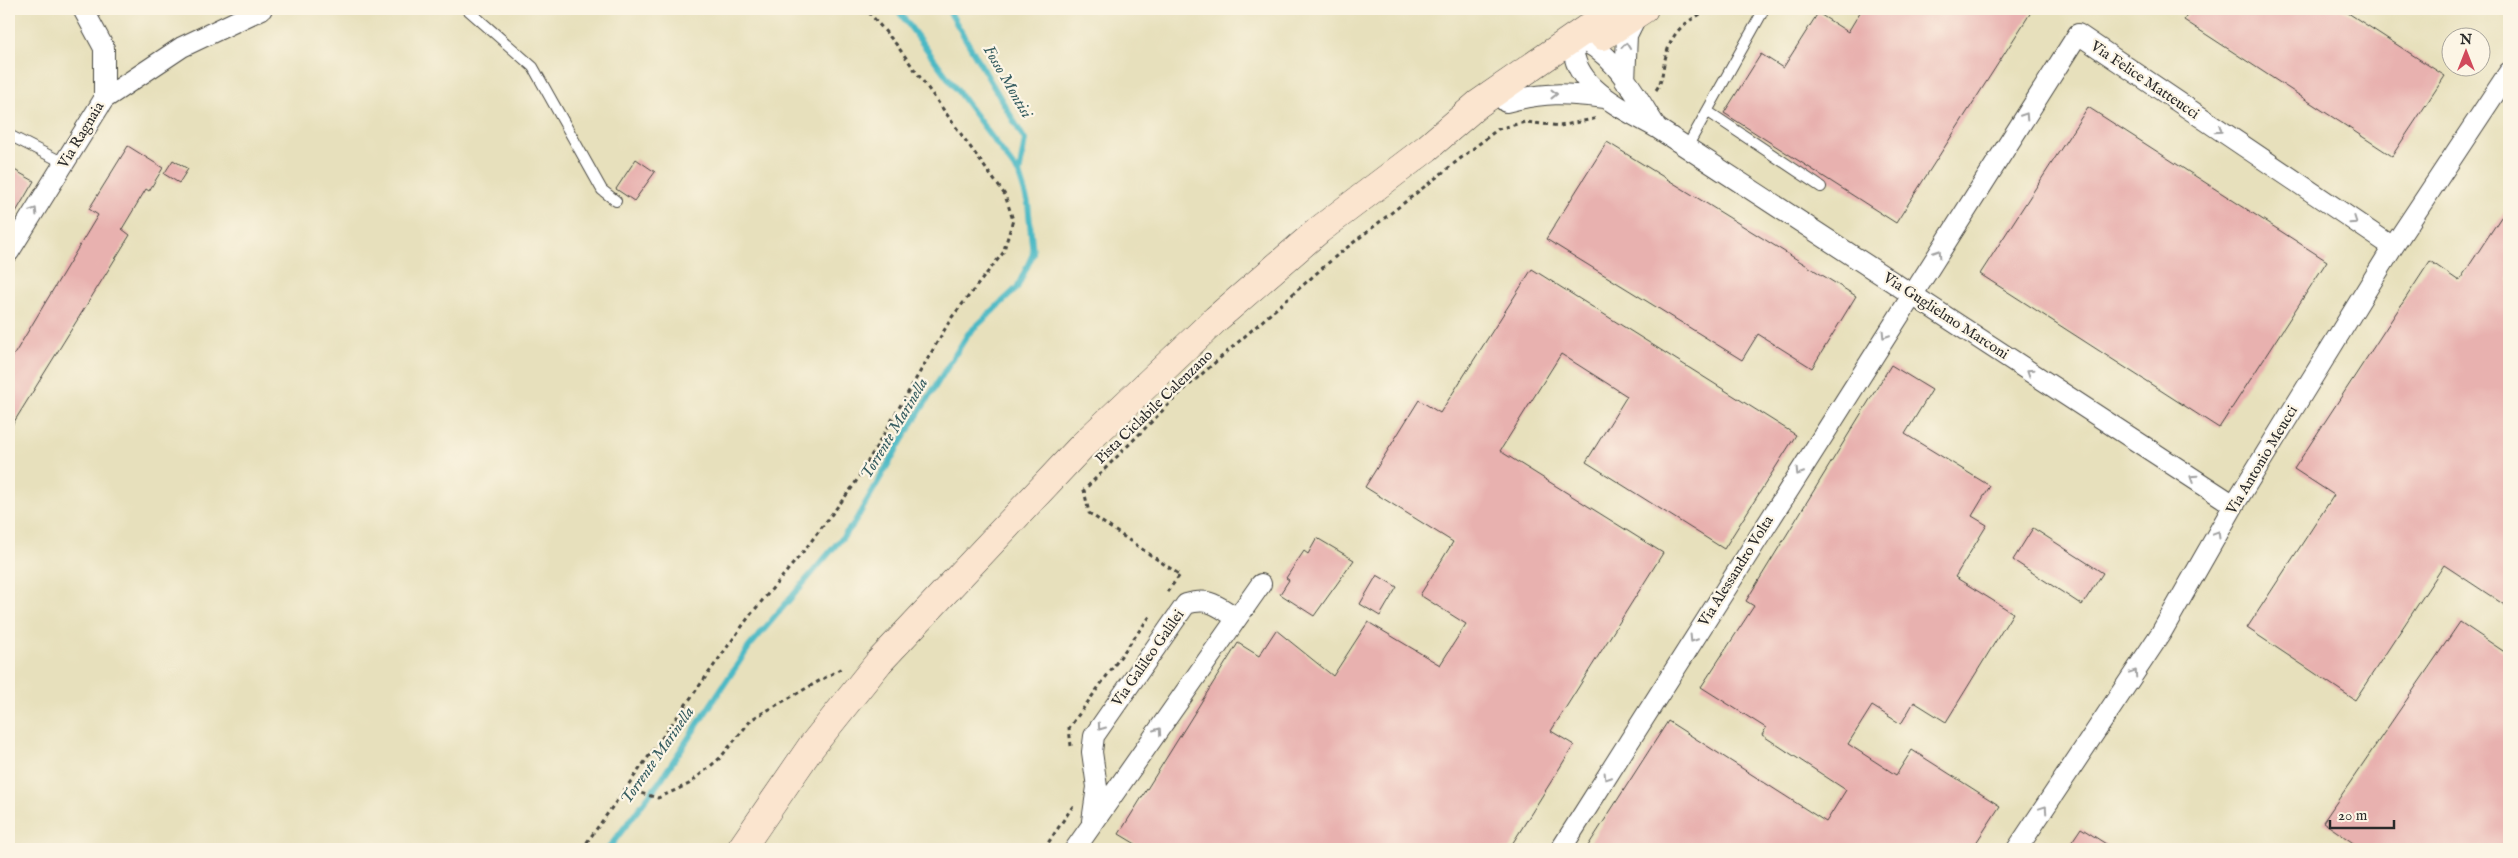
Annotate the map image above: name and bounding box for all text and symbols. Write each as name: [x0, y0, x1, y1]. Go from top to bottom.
north arrow: [2440, 28, 2490, 78]
text: N: [2459, 31, 2472, 49]
street label: Via Felice Matteucci: [2086, 36, 2203, 123]
one-way arrow: [1620, 41, 1631, 49]
water label: Fosso Montisi: [978, 42, 1037, 123]
one-way arrow: [1550, 89, 1558, 99]
street label: Via Ragnaia: [53, 98, 109, 173]
one-way arrow: [2019, 112, 2029, 121]
one-way arrow: [2213, 124, 2223, 133]
one-way arrow: [28, 207, 38, 216]
one-way arrow: [2348, 215, 2357, 224]
one-way arrow: [1931, 249, 1941, 258]
street label: Via Guglielmo Marconi: [1879, 268, 2012, 364]
one-way arrow: [1882, 329, 1892, 338]
street label: Pista Ciclabile Calenzano: [1091, 346, 1217, 468]
one-way arrow: [2027, 369, 2036, 378]
water label: Torrente Marinella: [857, 375, 933, 483]
street label: Via Antonio Meucci: [2222, 402, 2302, 519]
one-way arrow: [1795, 467, 1805, 476]
one-way arrow: [2189, 475, 2198, 485]
street label: Via Alessandro Volta: [1694, 512, 1778, 631]
one-way arrow: [2211, 530, 2221, 539]
street label: Via Galileo Galilei: [1107, 606, 1188, 711]
one-way arrow: [1690, 634, 1700, 643]
one-way arrow: [2128, 669, 2137, 679]
water label: Torrente Marinella: [617, 703, 699, 809]
one-way arrow: [1098, 721, 1107, 731]
one-way arrow: [1152, 727, 1161, 736]
one-way arrow: [1603, 771, 1613, 780]
scale bar: [2330, 798, 2394, 830]
one-way arrow: [2038, 805, 2047, 814]
text: 20 m: [2338, 806, 2368, 825]

